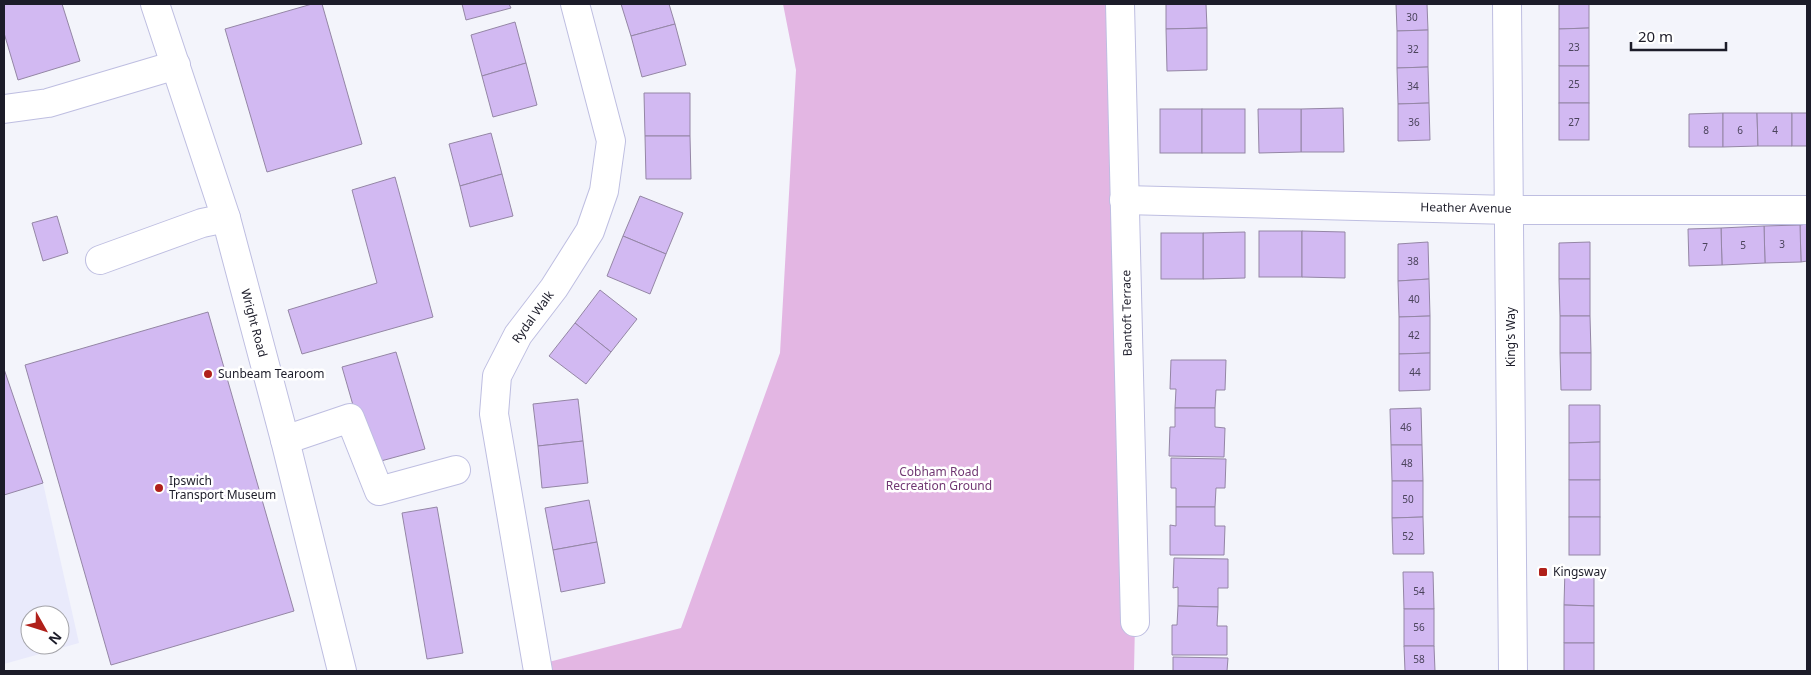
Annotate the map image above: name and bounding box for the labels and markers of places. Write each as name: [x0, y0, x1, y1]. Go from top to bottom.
place label: Sunbeam Tearoom: [218, 365, 324, 382]
marker: Sunbeam Tearoom: [202, 368, 214, 380]
place label: Ipswich Transport Museum: [169, 472, 276, 503]
marker: Ipswich Transport Museum: [153, 482, 165, 494]
place label: Kingsway: [1553, 563, 1607, 580]
marker: Kingsway: [1537, 566, 1549, 578]

